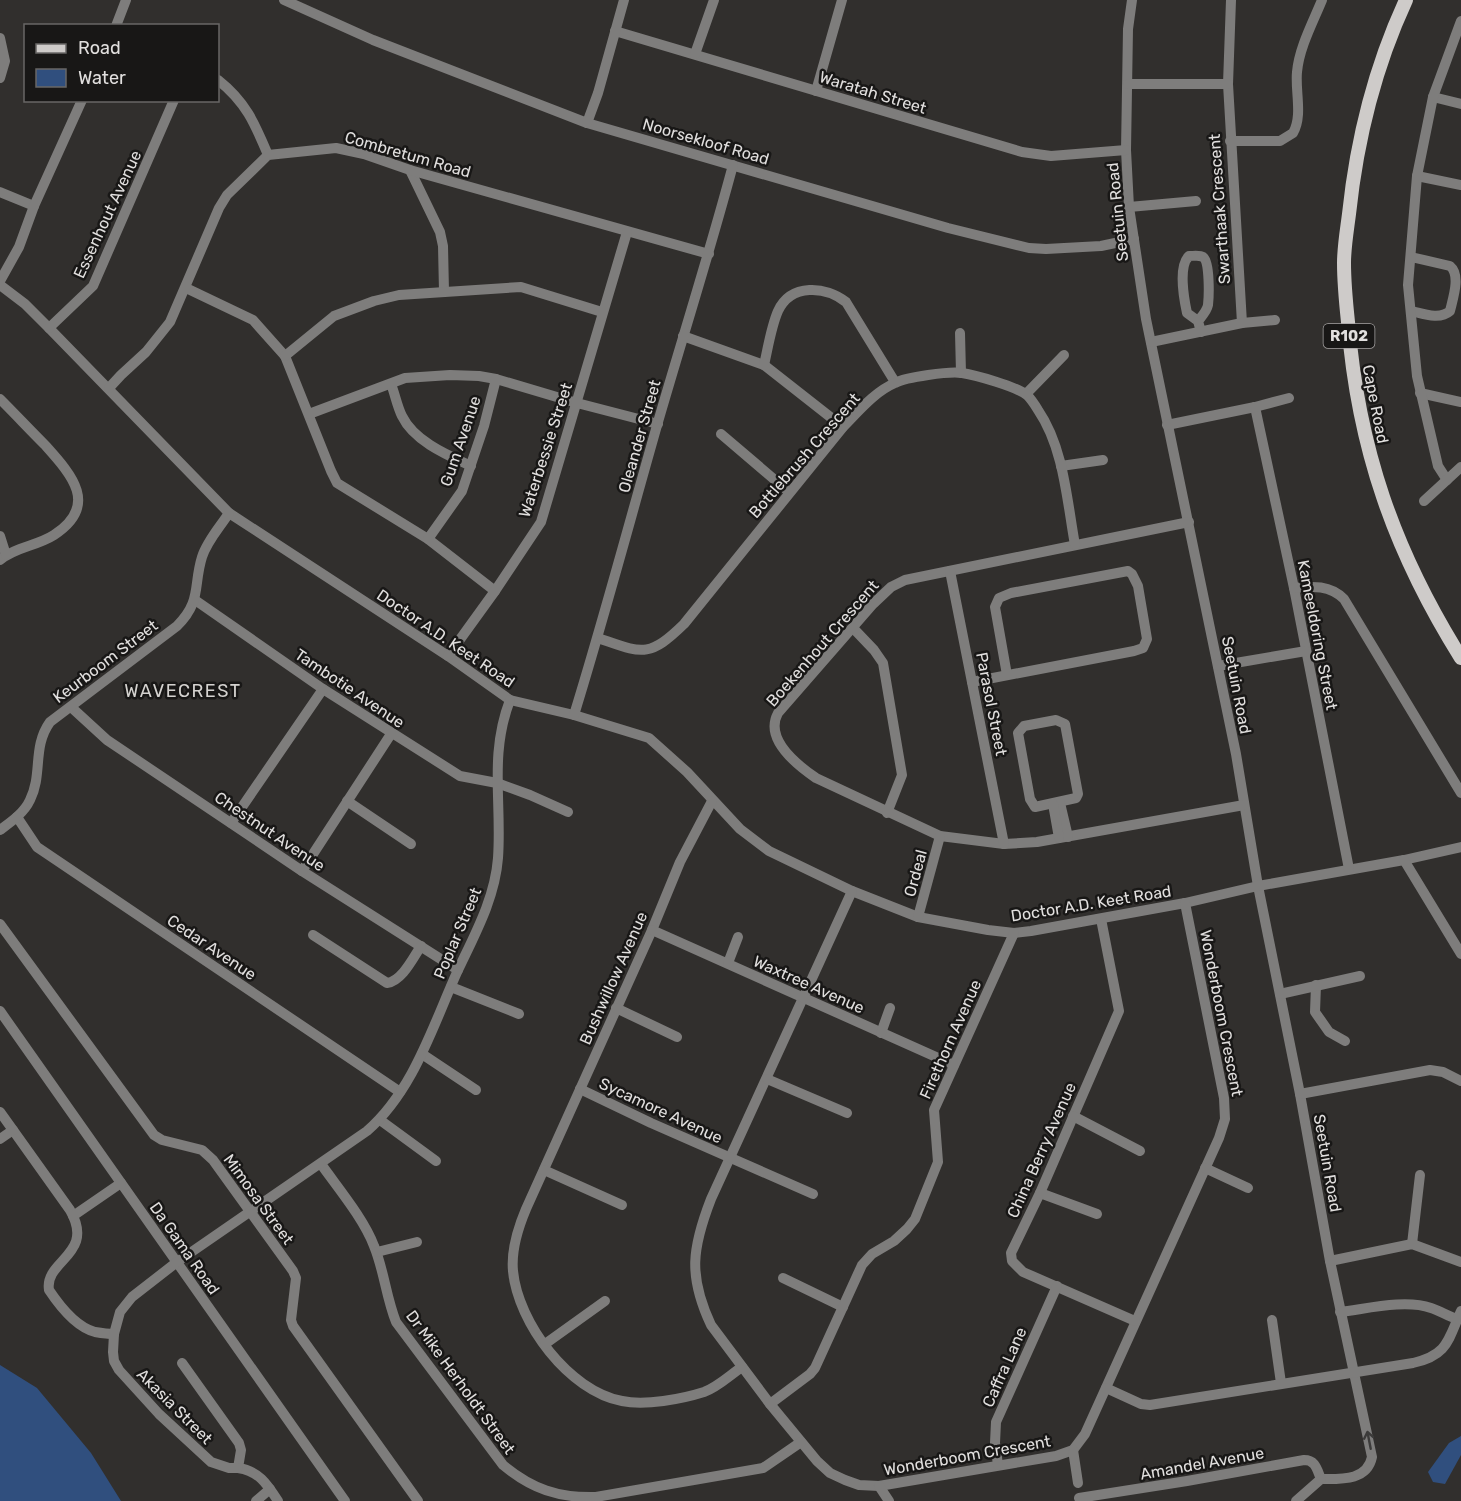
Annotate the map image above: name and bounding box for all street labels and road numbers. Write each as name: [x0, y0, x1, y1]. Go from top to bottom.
street label: Waratah Street: [817, 67, 929, 118]
street label: Noorsekloof Road: [640, 114, 771, 169]
street label: Combretum Road: [343, 127, 473, 182]
street label: Swarthaak Crescent: [1205, 133, 1234, 285]
street label: Essenhout Avenue: [69, 147, 145, 281]
street label: Seetuin Road: [1103, 162, 1132, 262]
road number: R102: [1324, 324, 1374, 348]
street label: Cape Road: [1359, 363, 1392, 445]
street label: Oleander Street: [614, 377, 665, 495]
street label: Waterbessie Street: [515, 380, 576, 520]
street label: Bottlebrush Crescent: [745, 389, 864, 522]
street label: Gum Avenue: [436, 393, 485, 489]
street label: Kameeldoring Street: [1294, 558, 1341, 712]
street label: Boekenhout Crescent: [762, 576, 882, 710]
street label: Doctor A.D. Keet Road: [373, 585, 518, 692]
street label: Keurboom Street: [49, 616, 161, 707]
street label: Seetuin Road: [1218, 635, 1255, 736]
street label: Tambotie Avenue: [291, 645, 408, 732]
street label: Parasol Street: [972, 651, 1011, 758]
street label: Chestnut Avenue: [211, 788, 328, 875]
street label: Ordeal: [900, 848, 931, 899]
street label: Doctor A.D. Keet Road: [1010, 881, 1173, 926]
street label: Poplar Street: [430, 885, 485, 982]
street label: Bushwillow Avenue: [576, 909, 651, 1048]
street label: Cedar Avenue: [164, 911, 260, 984]
street label: Wonderboom Crescent: [1196, 928, 1247, 1098]
street label: Waxtree Avenue: [750, 951, 867, 1017]
street label: Firethorn Avenue: [916, 977, 985, 1102]
street label: Sycamore Avenue: [596, 1074, 726, 1147]
street label: China Berry Avenue: [1003, 1079, 1080, 1221]
street label: Seetuin Road: [1310, 1113, 1345, 1214]
street label: Mimosa Street: [219, 1150, 298, 1248]
street label: Da Gama Road: [146, 1198, 223, 1298]
street label: Dr Mike Herholdt Street: [402, 1307, 519, 1458]
street label: Caffra Lane: [978, 1324, 1031, 1410]
street label: Akasia Street: [133, 1365, 216, 1448]
street label: Wonderboom Crescent: [882, 1431, 1052, 1480]
street label: Amandel Avenue: [1139, 1443, 1266, 1484]

